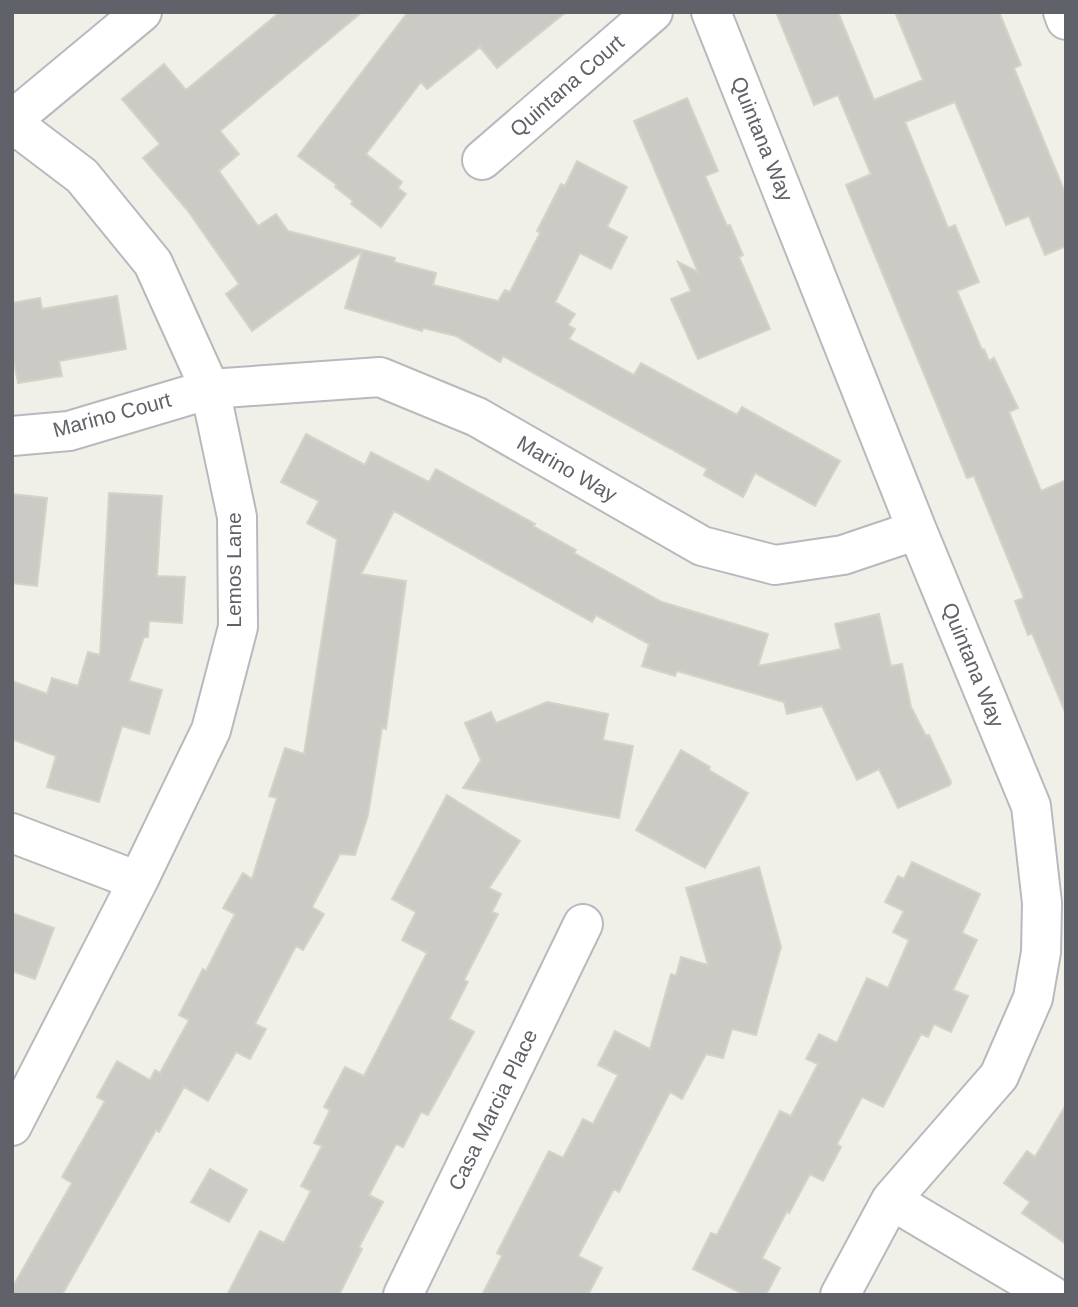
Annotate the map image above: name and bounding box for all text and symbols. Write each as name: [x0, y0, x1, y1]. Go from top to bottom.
street label: Quintana Court: [505, 30, 628, 141]
street label: Quintana Way: [727, 73, 798, 205]
street label: Marino Court: [50, 388, 174, 441]
street label: Marino Way: [513, 431, 622, 507]
street label: Lemos Lane: [222, 512, 245, 628]
street label: Quintana Way: [938, 599, 1009, 731]
street label: Casa Marcia Place: [444, 1026, 542, 1194]

